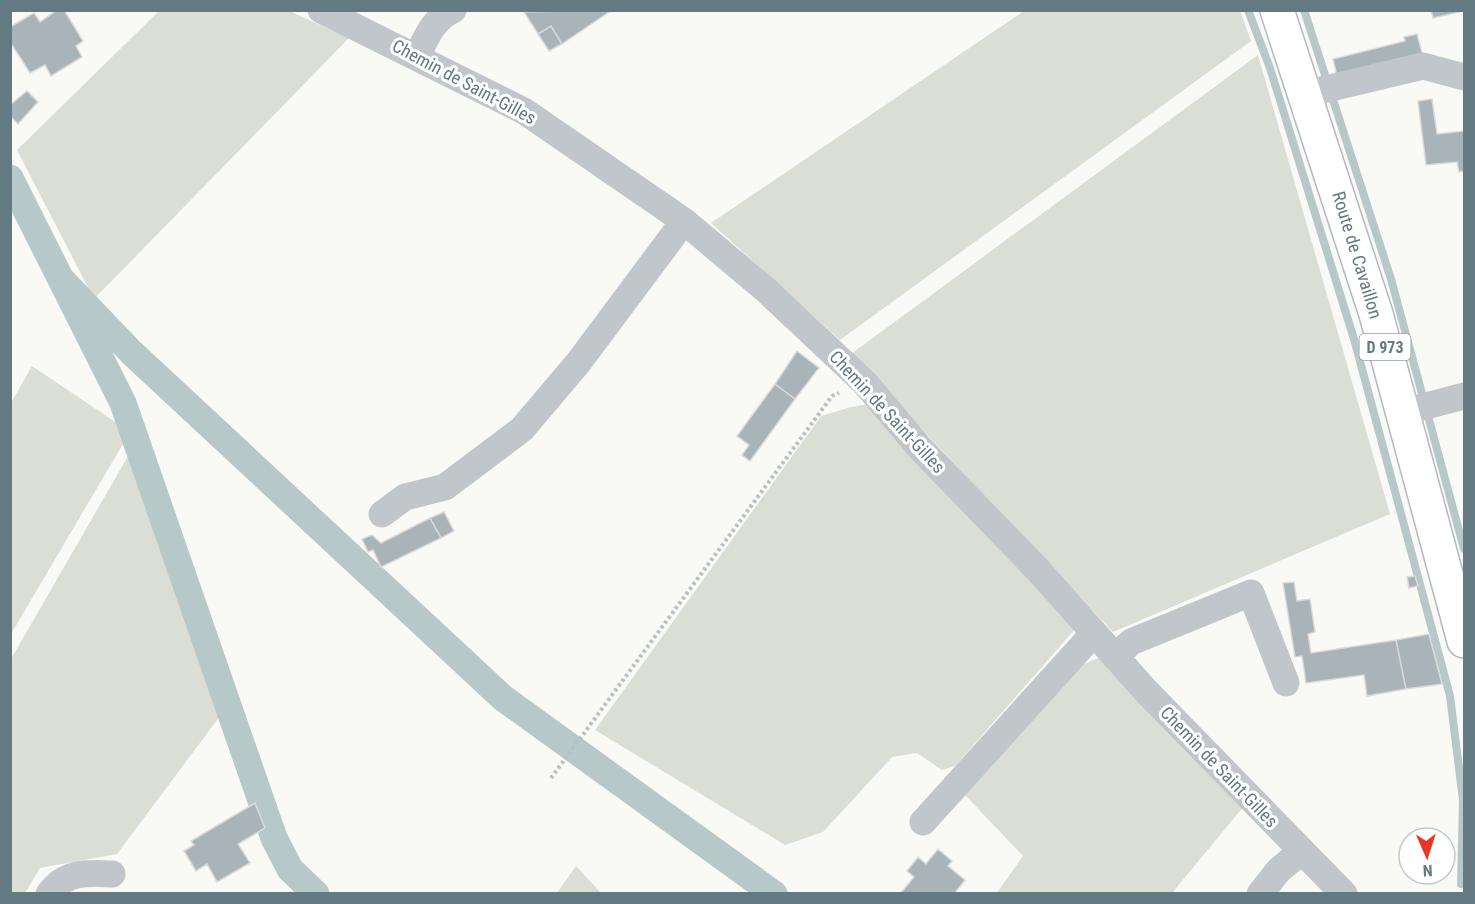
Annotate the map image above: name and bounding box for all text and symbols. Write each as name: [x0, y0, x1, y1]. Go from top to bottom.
street label: Chemin de Saint-Gilles: [389, 35, 540, 128]
street label: Route de Cavaillon: [1328, 189, 1387, 321]
road number: D 973: [1360, 334, 1410, 360]
street label: Chemin de Saint-Gilles: [825, 346, 949, 477]
street label: Chemin de Saint-Gilles: [1156, 702, 1282, 831]
north arrow: [1397, 826, 1457, 886]
text: N: [1422, 861, 1433, 880]

